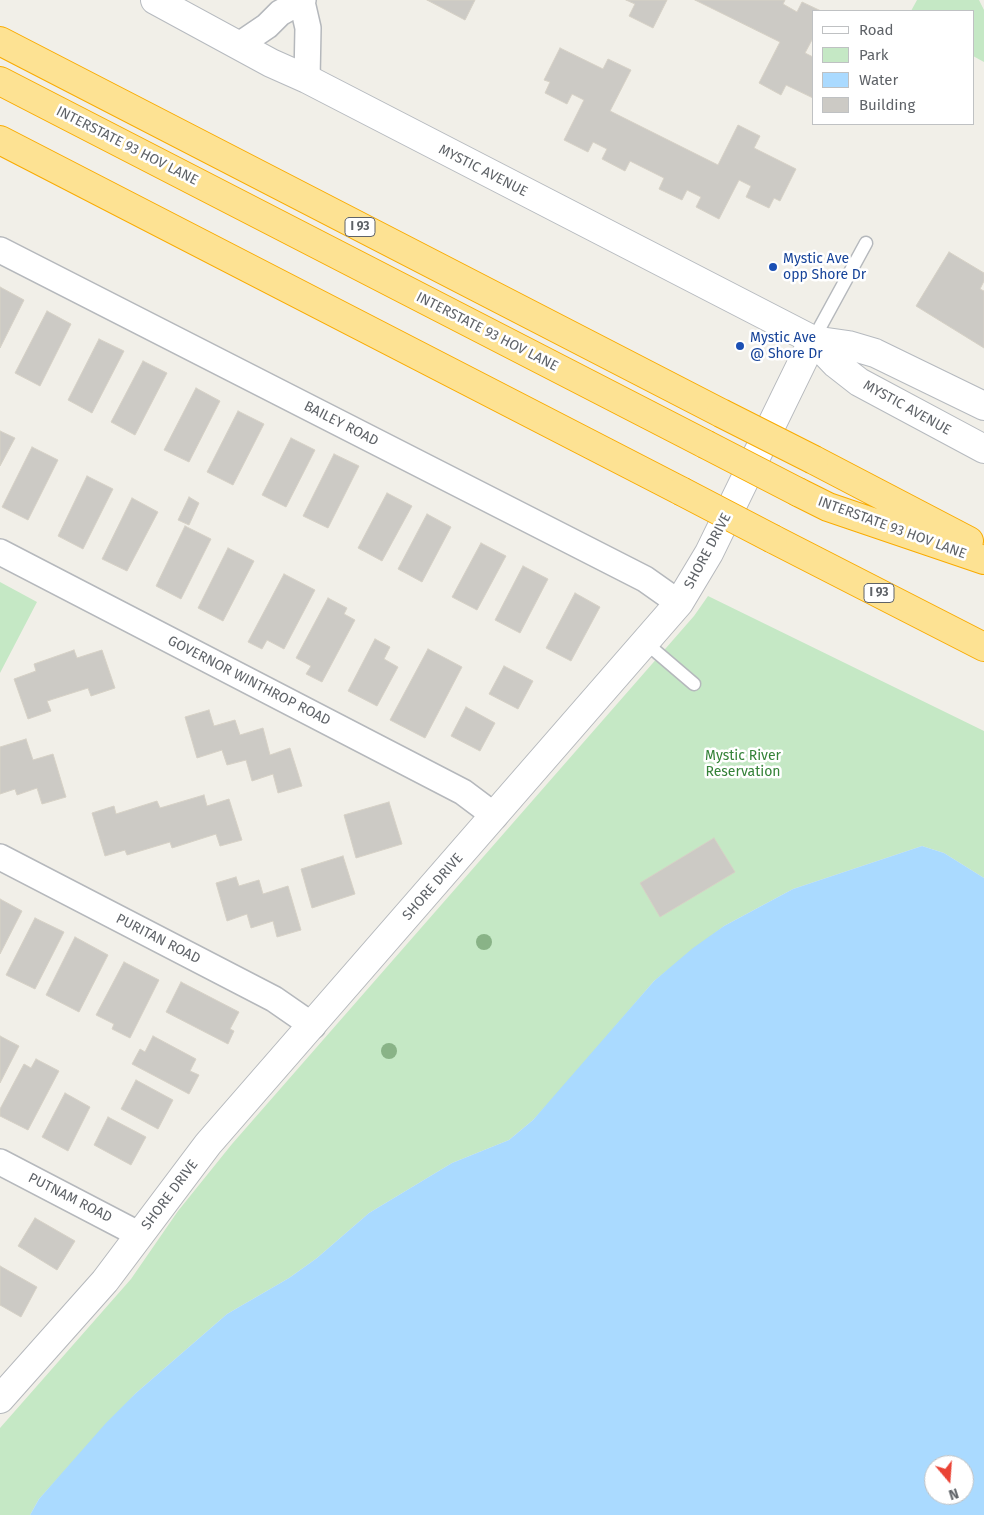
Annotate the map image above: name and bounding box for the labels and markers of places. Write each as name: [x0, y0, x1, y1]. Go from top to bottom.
place label: Mystic Ave opp Shore Dr: [783, 251, 866, 284]
marker: Mystic Ave opp Shore Dr: [767, 261, 779, 273]
place label: Mystic Ave @ Shore Dr: [750, 330, 823, 362]
marker: Mystic Ave @ Shore Dr: [734, 340, 746, 352]

